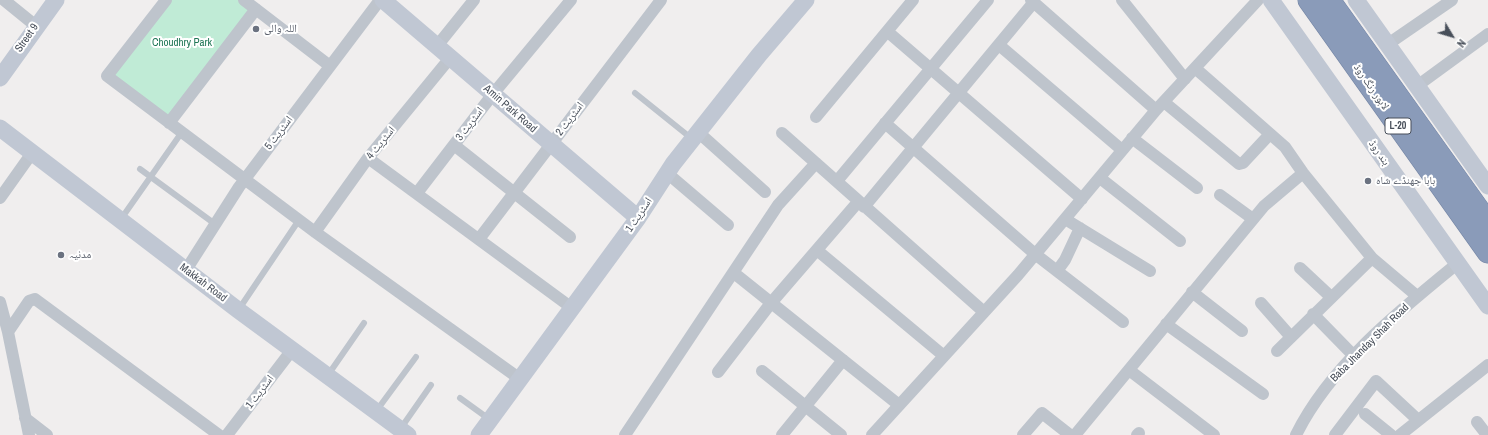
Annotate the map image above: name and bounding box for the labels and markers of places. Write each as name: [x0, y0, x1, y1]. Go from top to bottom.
place label: اللہ والی: [264, 22, 297, 36]
marker: اللہ والی: [251, 24, 261, 34]
place label: بابا جھنڈے شاہ: [1376, 174, 1435, 188]
marker: بابا جھنڈے شاہ: [1363, 176, 1373, 186]
place label: مدنیہ: [69, 248, 91, 262]
marker: مدنیہ: [56, 250, 66, 260]

